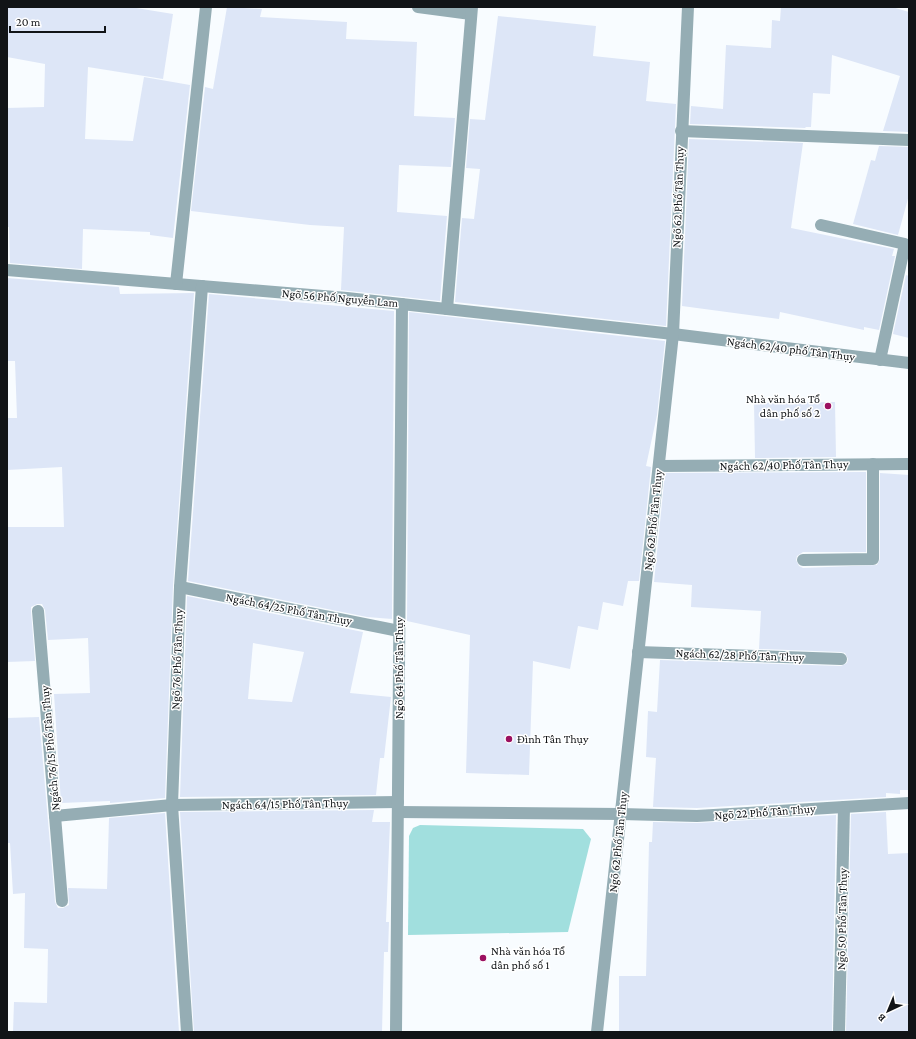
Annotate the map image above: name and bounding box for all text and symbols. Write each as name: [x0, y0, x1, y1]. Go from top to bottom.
scale bar: [10, 8, 105, 34]
text: 20 m: [16, 15, 41, 29]
street label: Ngõ 62 Phố Tân Thụy: [669, 146, 687, 248]
street label: Ngõ 56 Phố Nguyễn Lam: [281, 286, 399, 310]
street label: Ngách 62/40 phố Tân Thụy: [726, 334, 856, 364]
place label: Nhà văn hóa Tổ dân phố số 2: [746, 392, 820, 420]
marker: Nhà văn hóa Tổ dân phố số 2: [823, 401, 833, 411]
street label: Ngách 62/40 Phố Tân Thụy: [719, 457, 849, 473]
street label: Ngõ 62 Phố Tân Thụy: [641, 468, 665, 571]
street label: Ngách 64/25 Phố Tân Thụy: [225, 590, 354, 628]
street label: Ngõ 76 Phố Tân Thụy: [168, 608, 186, 710]
street label: Ngõ 64 Phố Tân Thụy: [392, 616, 406, 719]
street label: Ngách 62/28 Phố Tân Thụy: [675, 646, 805, 664]
street label: Ngách 76/15 Phố Tân Thụy: [38, 684, 62, 811]
place label: Đình Tân Thụy: [517, 732, 589, 746]
marker: Đình Tân Thụy: [504, 734, 514, 744]
street label: Ngõ 62 Phố Tân Thụy: [606, 790, 630, 893]
street label: Ngách 64/15 Phố Tân Thụy: [222, 796, 349, 812]
street label: Ngõ 22 Phố Tân Thụy: [714, 801, 816, 823]
street label: Ngõ 50 Phố Tân Thụy: [834, 867, 850, 970]
place label: Nhà văn hóa Tổ dân phố số 1: [491, 944, 565, 972]
marker: Nhà văn hóa Tổ dân phố số 1: [478, 953, 488, 963]
north arrow: [868, 991, 908, 1031]
text: B: [874, 1011, 888, 1025]

